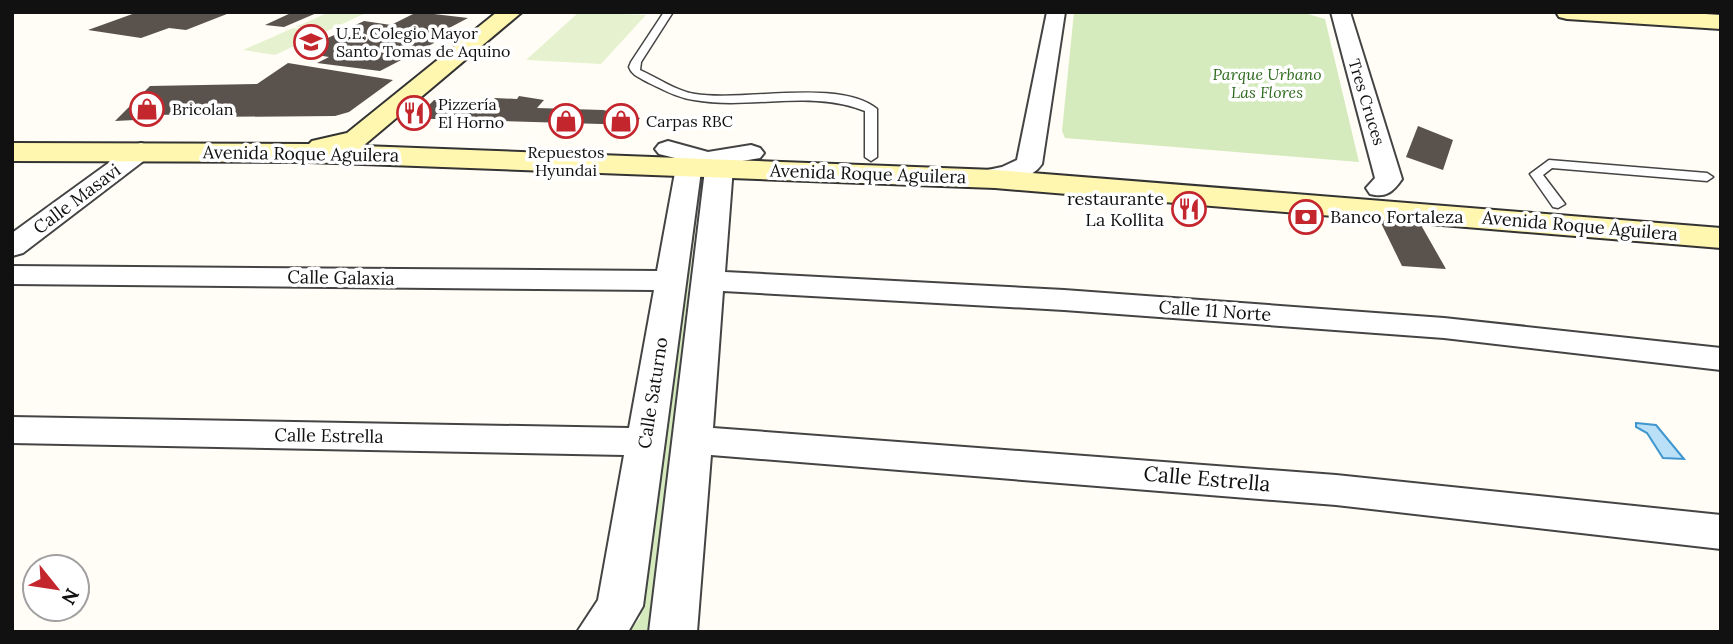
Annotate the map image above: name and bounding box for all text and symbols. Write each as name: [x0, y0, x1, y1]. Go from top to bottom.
school or university icon: U.E. Colegio Mayor Santo Tomas de Aquino: [292, 23, 330, 61]
place label: U.E. Colegio Mayor Santo Tomas de Aquino: [336, 23, 510, 61]
street label: Tres Cruces: [1344, 56, 1390, 148]
park label: Parque Urbano Las Flores: [1212, 64, 1322, 102]
shop icon: Bricolan: [128, 90, 166, 128]
restaurant icon: Pizzería El Horno: [395, 94, 433, 132]
place label: Pizzería El Horno: [438, 94, 504, 132]
place label: Bricolan: [172, 99, 234, 119]
shop icon: Repuestos Hyundai: [547, 102, 585, 140]
shop icon: Carpas RBC: [602, 102, 640, 140]
place label: Carpas RBC: [646, 111, 733, 131]
street label: Avenida Roque Aguilera: [202, 140, 399, 167]
place label: Repuestos Hyundai: [528, 142, 604, 180]
street label: Calle Masavi: [28, 158, 125, 239]
street label: Avenida Roque Aguilera: [768, 159, 967, 188]
place label: restaurante La Kollita: [1067, 187, 1164, 231]
restaurant icon: restaurante La Kollita: [1170, 190, 1208, 228]
bank icon: Banco Fortaleza: [1287, 198, 1325, 236]
place label: Banco Fortaleza: [1330, 205, 1464, 228]
street label: Avenida Roque Aguilera: [1480, 205, 1679, 246]
street label: Calle Galaxia: [287, 265, 395, 290]
street label: Calle 11 Norte: [1158, 295, 1272, 326]
street label: Calle Saturno: [632, 336, 673, 450]
street label: Calle Estrella: [274, 423, 384, 448]
street label: Calle Estrella: [1142, 460, 1272, 498]
north arrow: [21, 553, 91, 623]
text: N: [57, 584, 85, 609]

